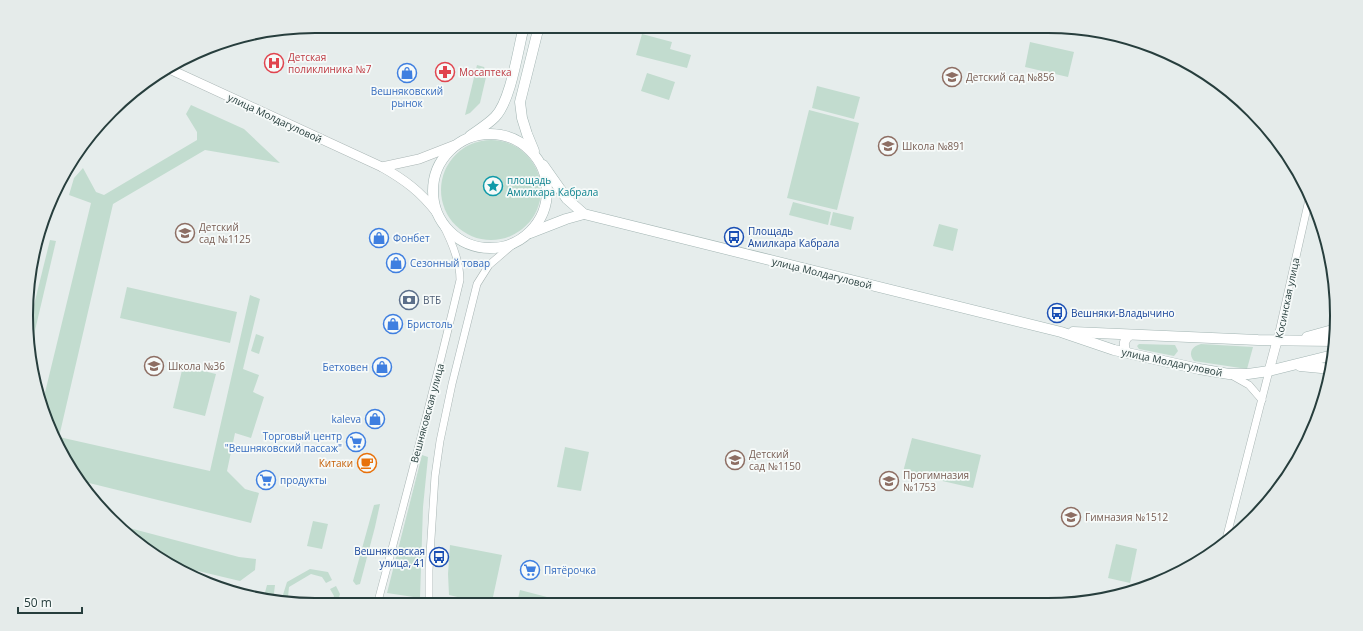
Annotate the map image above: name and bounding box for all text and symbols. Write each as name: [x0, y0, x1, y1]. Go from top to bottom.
place label: Детская поликлиника №7: [288, 50, 372, 76]
hospital icon: Детская поликлиника №7: [263, 52, 285, 74]
pharmacy icon: Мосаптека: [434, 61, 456, 83]
shop icon: Вешняковский рынок: [396, 62, 418, 84]
place label: Мосаптека: [459, 65, 512, 79]
school or university icon: Детский сад №856: [941, 66, 963, 88]
place label: Детский сад №856: [966, 70, 1055, 84]
place label: Вешняковский рынок: [371, 84, 443, 110]
street label: улица Молдагуловой: [225, 90, 325, 146]
school or university icon: Школа №891: [877, 135, 899, 157]
place label: Школа №891: [902, 139, 965, 153]
place label: площадь Амилкара Кабрала: [507, 173, 598, 199]
place icon: площадь Амилкара Кабрала: [482, 175, 504, 197]
place label: Детский сад №1125: [199, 220, 251, 246]
school or university icon: Детский сад №1125: [174, 222, 196, 244]
place label: Площадь Амилкара Кабрала: [748, 224, 839, 250]
bus stop icon: Площадь Амилкара Кабрала: [723, 226, 745, 248]
shop icon: Фонбет: [368, 227, 390, 249]
place label: Фонбет: [393, 231, 430, 245]
shop icon: Сезонный товар: [385, 252, 407, 274]
street label: улица Молдагуловой: [770, 254, 874, 292]
place label: Сезонный товар: [410, 256, 490, 270]
street label: Косинская улица: [1272, 256, 1302, 340]
bank icon: ВТБ: [398, 289, 420, 311]
place label: ВТБ: [423, 293, 441, 307]
bus stop icon: Вешняки-Владычино: [1046, 302, 1068, 324]
place label: Вешняки-Владычино: [1071, 306, 1175, 320]
shop icon: Бристоль: [382, 313, 404, 335]
place label: Бристоль: [407, 317, 453, 331]
street label: улица Молдагуловой: [1120, 344, 1224, 380]
school or university icon: Школа №36: [143, 355, 165, 377]
shop icon: Бетховен: [371, 356, 393, 378]
place label: Школа №36: [168, 359, 225, 373]
place label: Бетховен: [323, 360, 368, 374]
street label: Вешняковская улица: [407, 362, 447, 464]
shop icon: kaleva: [364, 408, 386, 430]
place label: kaleva: [331, 412, 361, 426]
place label: Торговый центр "Вешняковский пассаж": [225, 429, 342, 455]
supermarket icon: Торговый центр "Вешняковский пассаж": [345, 431, 367, 453]
place label: Детский сад №1150: [749, 447, 801, 473]
school or university icon: Детский сад №1150: [724, 449, 746, 471]
cafe icon: Китаки: [356, 452, 378, 474]
place label: Китаки: [319, 456, 353, 470]
place label: Прогимназия №1753: [903, 468, 969, 494]
supermarket icon: продукты: [255, 469, 277, 491]
school or university icon: Прогимназия №1753: [878, 470, 900, 492]
place label: продукты: [280, 473, 327, 487]
school or university icon: Гимназия №1512: [1060, 506, 1082, 528]
place label: Гимназия №1512: [1085, 510, 1168, 524]
place label: Вешняковская улица, 41: [354, 544, 425, 570]
bus stop icon: Вешняковская улица, 41: [428, 546, 450, 568]
supermarket icon: Пятёрочка: [519, 559, 541, 581]
place label: Пятёрочка: [544, 563, 596, 577]
scale bar: [18, 589, 82, 615]
text: 50 m: [24, 594, 52, 611]

